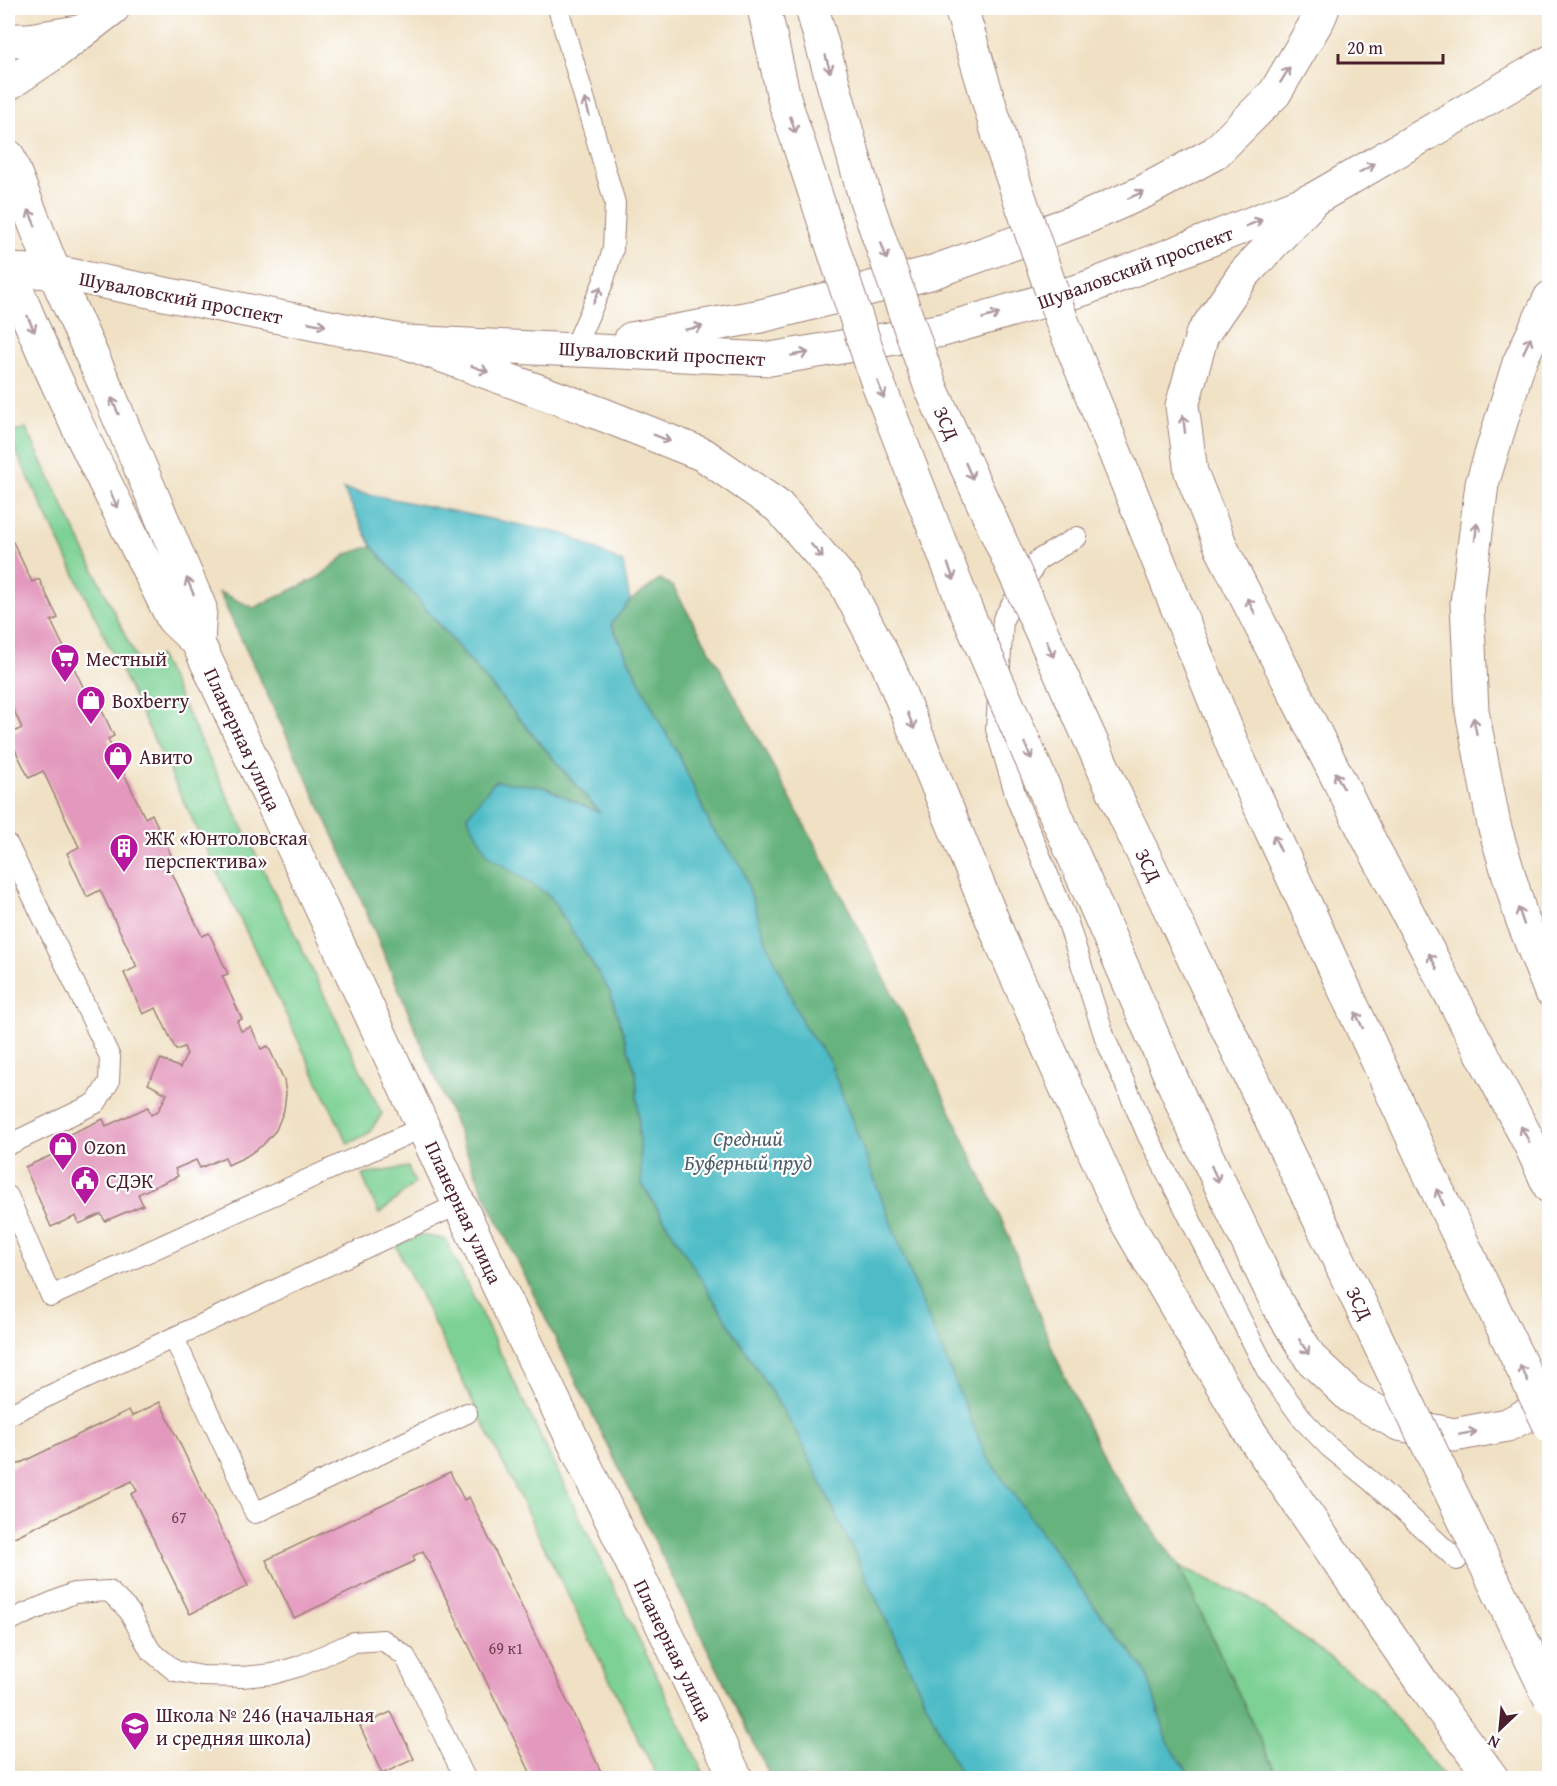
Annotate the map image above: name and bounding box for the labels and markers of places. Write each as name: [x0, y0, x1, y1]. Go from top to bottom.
supermarket icon: Местный: [49, 642, 81, 684]
place label: Местный: [86, 644, 167, 673]
shop icon: Boxberry: [75, 684, 107, 726]
place label: Boxberry: [112, 686, 190, 715]
shop icon: Авито: [102, 740, 134, 782]
place label: Авито: [139, 742, 193, 771]
place label: ЖК «Юнтоловская перспектива»: [144, 823, 308, 875]
building icon: ЖК «Юнтоловская перспектива»: [108, 832, 140, 874]
shop icon: Ozon: [47, 1130, 79, 1172]
place label: Ozon: [84, 1132, 126, 1161]
public building icon: СДЭК: [69, 1164, 101, 1206]
place label: СДЭК: [106, 1166, 154, 1195]
place label: Школа № 246 (начальная и средняя школа): [156, 1700, 374, 1752]
school or university icon: Школа № 246 (начальная и средняя школа): [119, 1710, 151, 1752]

